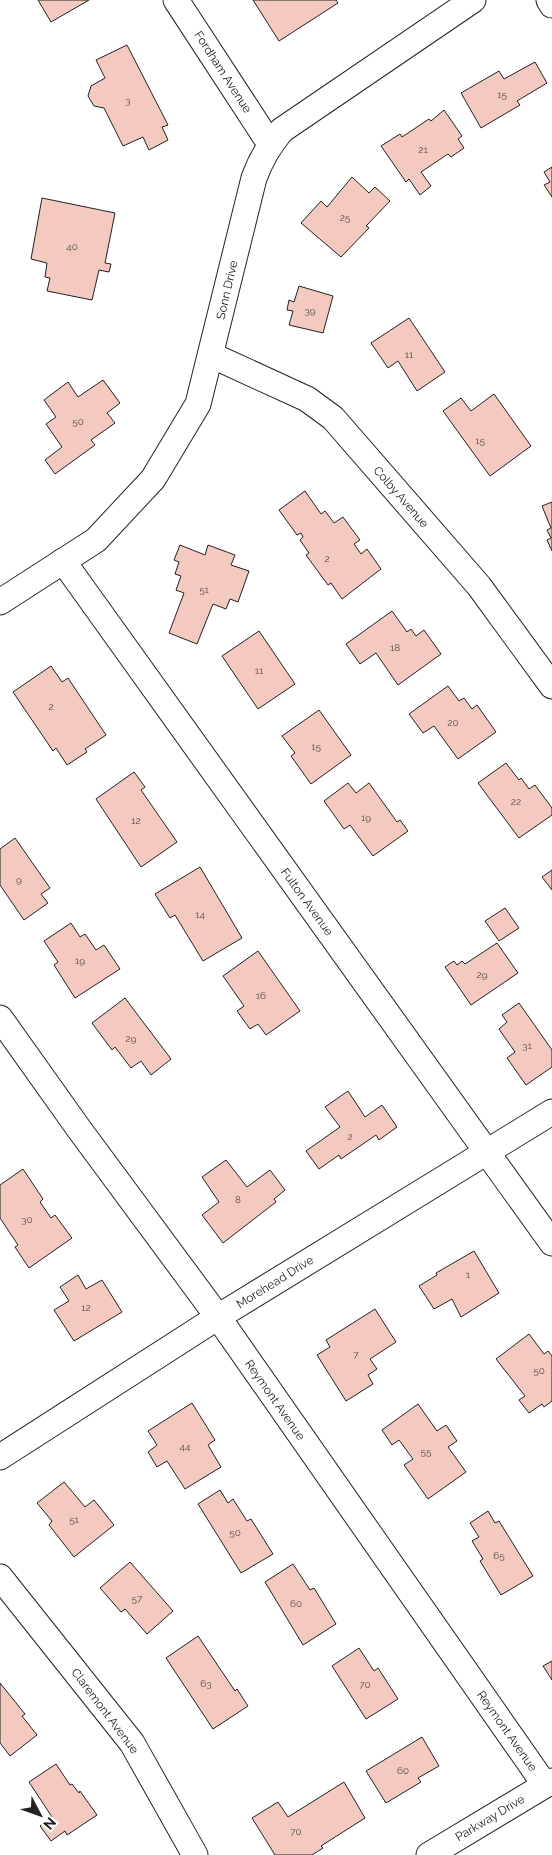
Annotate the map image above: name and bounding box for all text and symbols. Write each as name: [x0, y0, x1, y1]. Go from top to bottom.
street label: Fordham Avenue: [191, 28, 255, 116]
house number: 15: [497, 89, 507, 100]
house number: 3: [125, 95, 131, 106]
house number: 21: [418, 144, 428, 155]
house number: 25: [340, 212, 351, 223]
house number: 40: [66, 241, 78, 252]
street label: Sonn Drive: [213, 259, 241, 321]
house number: 39: [304, 305, 316, 316]
house number: 11: [405, 349, 414, 360]
house number: 50: [72, 416, 84, 427]
house number: 15: [475, 435, 485, 446]
street label: Colby Avenue: [371, 463, 431, 531]
house number: 2: [324, 553, 330, 564]
house number: 51: [199, 584, 210, 595]
house number: 18: [390, 642, 400, 653]
house number: 11: [255, 665, 264, 676]
house number: 2: [48, 701, 54, 712]
house number: 20: [447, 717, 459, 728]
house number: 15: [311, 741, 321, 752]
house number: 22: [511, 796, 521, 807]
house number: 19: [361, 812, 371, 823]
house number: 12: [131, 815, 141, 826]
street label: Fulton Avenue: [278, 866, 336, 938]
house number: 9: [16, 874, 22, 885]
house number: 14: [195, 909, 205, 920]
house number: 19: [75, 955, 85, 966]
house number: 29: [476, 969, 488, 980]
house number: 16: [256, 990, 266, 1001]
house number: 29: [125, 1033, 137, 1044]
house number: 31: [522, 1040, 533, 1051]
house number: 2: [347, 1131, 353, 1142]
house number: 8: [235, 1194, 241, 1205]
house number: 30: [21, 1214, 33, 1225]
street label: Morehead Drive: [234, 1253, 316, 1311]
house number: 1: [466, 1269, 471, 1280]
house number: 12: [81, 1302, 91, 1313]
house number: 7: [353, 1349, 359, 1360]
street label: Reymont Avenue: [242, 1357, 308, 1443]
house number: 50: [533, 1365, 545, 1376]
house number: 44: [180, 1441, 191, 1452]
house number: 55: [421, 1446, 432, 1457]
house number: 51: [69, 1514, 80, 1525]
house number: 50: [229, 1527, 241, 1538]
house number: 65: [493, 1550, 505, 1561]
house number: 57: [132, 1593, 143, 1604]
house number: 60: [290, 1598, 302, 1609]
street label: Claremont Avenue: [68, 1666, 142, 1756]
house number: 63: [200, 1678, 212, 1689]
house number: 70: [359, 1679, 371, 1690]
street label: Reymont Avenue: [474, 1688, 540, 1774]
house number: 60: [397, 1765, 409, 1776]
north arrow: [15, 1790, 65, 1840]
street label: Parkway Drive: [453, 1792, 527, 1844]
text: N: [40, 1814, 59, 1833]
house number: 70: [290, 1826, 302, 1837]

